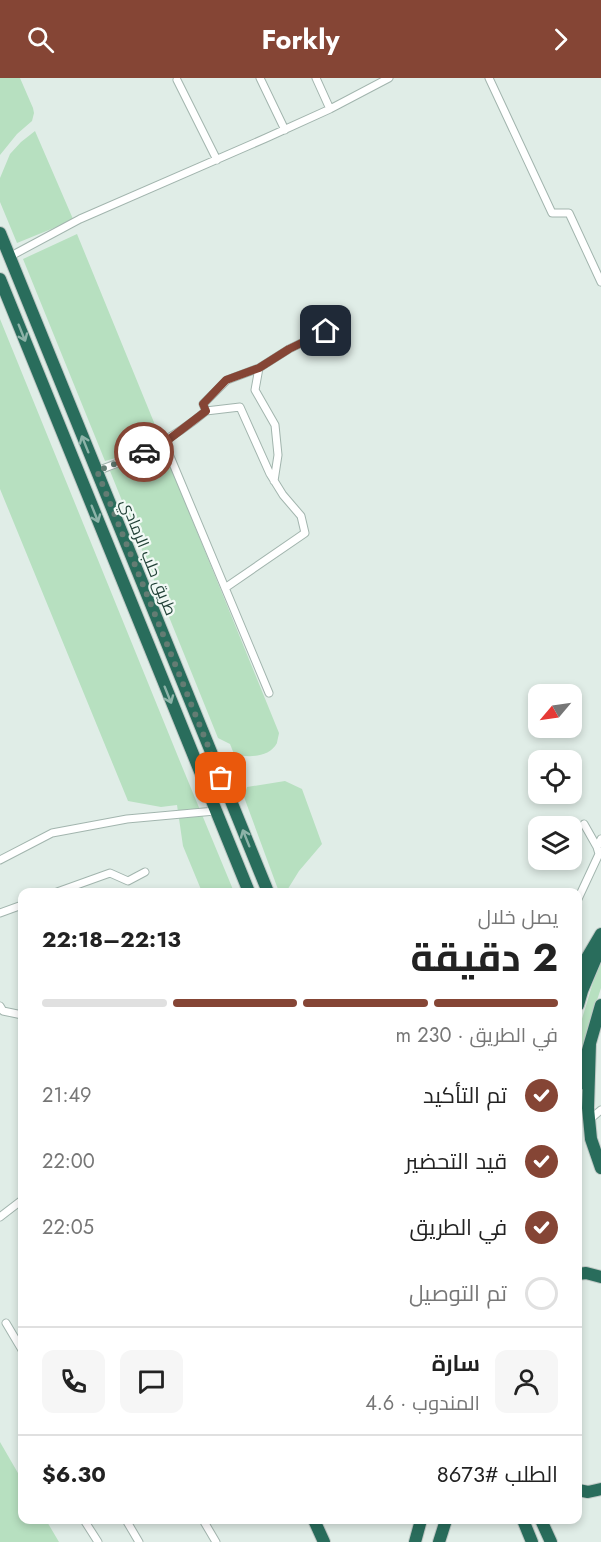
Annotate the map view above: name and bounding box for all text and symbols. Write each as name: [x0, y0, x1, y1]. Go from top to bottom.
text: Forkly: [261, 20, 340, 59]
icon: search: [24, 23, 57, 56]
icon: forward: [544, 23, 577, 56]
pin: [300, 305, 351, 356]
icon: home: [309, 314, 342, 347]
one-way arrow: [17, 323, 28, 342]
courier: [114, 422, 174, 482]
one-way arrow: [79, 435, 90, 453]
icon: car: [128, 436, 161, 469]
street label: طريق حلب الرمادي: [113, 496, 182, 620]
one-way arrow: [90, 504, 101, 523]
north arrow: [528, 684, 582, 738]
map controls: [528, 684, 582, 870]
one-way arrow: [163, 685, 174, 703]
button: locate: [528, 750, 582, 804]
pin: [195, 752, 246, 803]
icon: bag: [204, 761, 237, 794]
button: layers: [528, 816, 582, 870]
one-way arrow: [240, 829, 251, 848]
text: يصل خلال: [478, 903, 558, 932]
text: 22:13–22:18: [42, 923, 181, 955]
text: 2 دقيقة: [410, 929, 558, 986]
text: في الطريق · 230 m: [396, 1021, 558, 1050]
text: تم التأكيد: [423, 1079, 507, 1111]
icon: check: [525, 1079, 558, 1112]
text: 21:49: [42, 1081, 92, 1110]
text: قيد التحضير: [405, 1145, 507, 1177]
icon: check: [525, 1145, 558, 1178]
text: 22:00: [42, 1147, 95, 1176]
text: في الطريق: [410, 1211, 507, 1243]
icon: check: [525, 1211, 558, 1244]
text: 22:05: [42, 1213, 94, 1242]
text: تم التوصيل: [409, 1277, 507, 1309]
text: سارة: [432, 1347, 480, 1379]
button: phone: [42, 1350, 105, 1413]
button: chat: [120, 1350, 183, 1413]
button: person: [495, 1350, 558, 1413]
text: المندوب · 4.6: [365, 1389, 480, 1418]
text: $6.30: [42, 1458, 106, 1490]
text: الطلب #8673: [437, 1458, 558, 1490]

